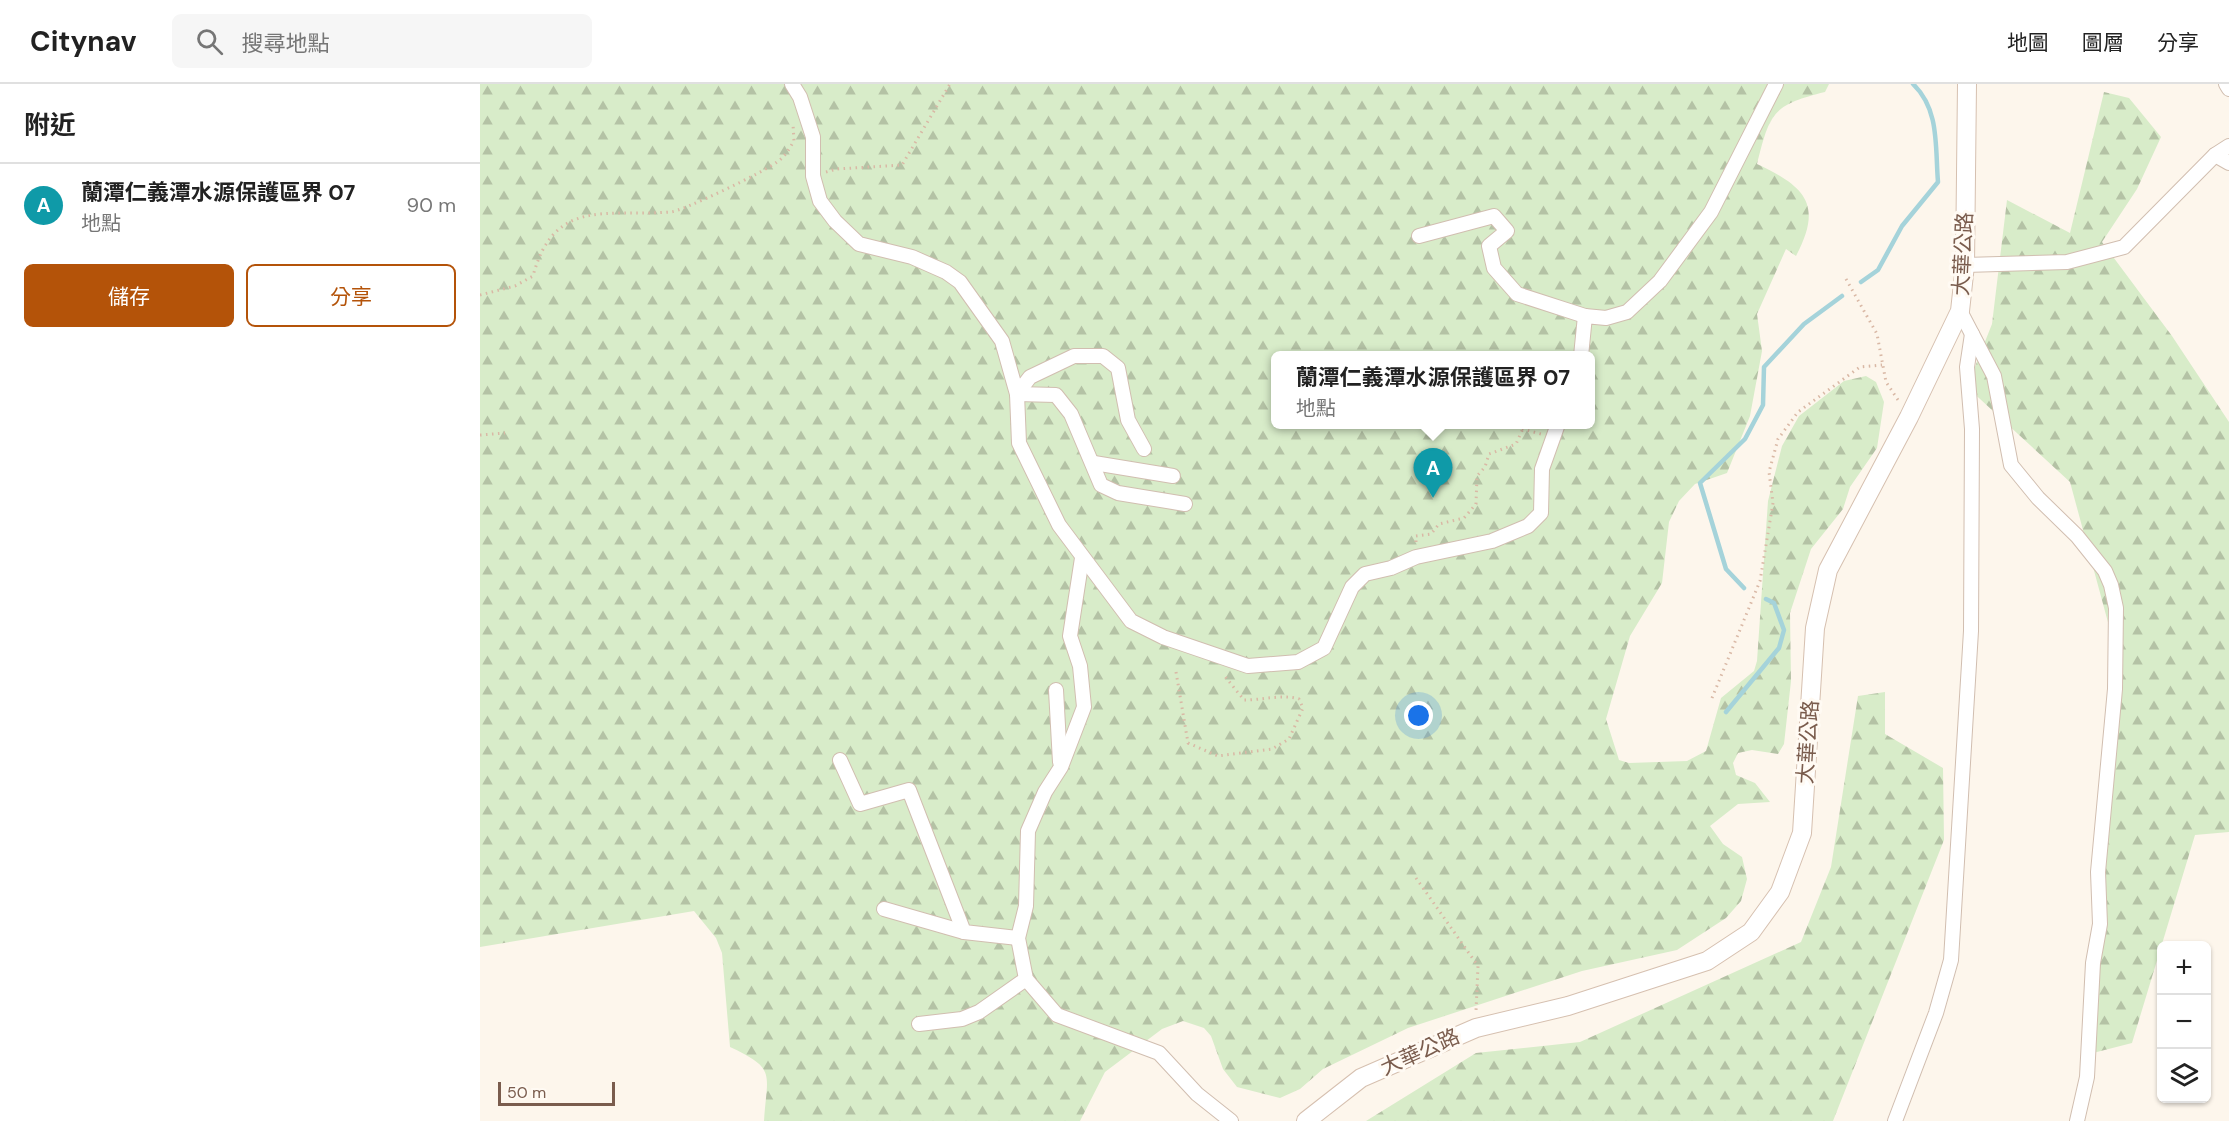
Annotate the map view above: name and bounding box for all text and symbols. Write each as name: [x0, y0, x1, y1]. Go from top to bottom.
search box: [172, 14, 592, 68]
text: Citynav: [30, 23, 136, 60]
icon: search: [193, 25, 226, 58]
text: 搜尋地點: [241, 29, 329, 58]
text: 地圖: [2007, 29, 2049, 57]
text: 圖層: [2082, 29, 2124, 57]
text: 分享: [2157, 29, 2199, 57]
text: 附近: [24, 108, 76, 142]
text: 蘭潭仁義潭水源保護區界 07: [81, 178, 355, 207]
text: A: [36, 192, 51, 218]
text: 90 m: [407, 192, 456, 218]
text: 地點: [81, 210, 121, 236]
street label: 大華公路: [1947, 211, 1979, 297]
button: 儲存: [24, 264, 234, 327]
button: 分享: [246, 264, 456, 327]
popup: [1271, 351, 1595, 429]
text: 蘭潭仁義潭水源保護區界 07: [1296, 363, 1570, 392]
text: 地點: [1296, 395, 1336, 421]
pin: A: [1414, 448, 1452, 498]
street label: 大華公路: [1791, 699, 1825, 785]
your location: [1404, 701, 1433, 730]
map controls: [2157, 941, 2211, 1103]
button: +: [2157, 941, 2211, 995]
button: −: [2157, 995, 2211, 1049]
street label: 大華公路: [1376, 1022, 1464, 1082]
button: layers: [2157, 1049, 2211, 1103]
scale bar: [498, 1079, 615, 1106]
text: 50 m: [507, 1082, 546, 1103]

